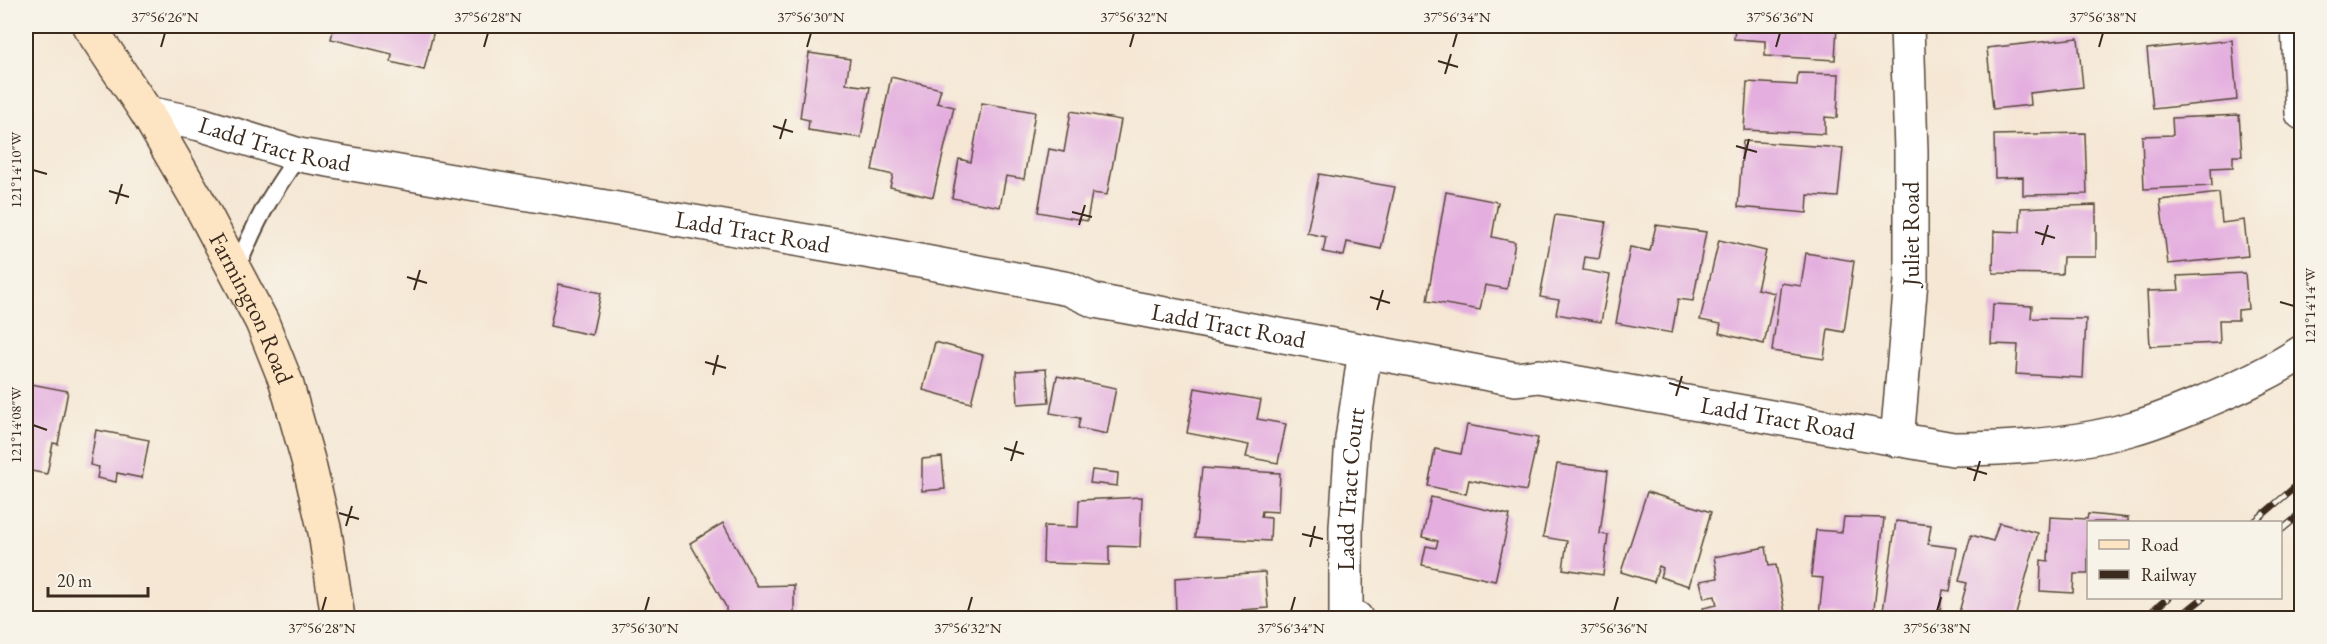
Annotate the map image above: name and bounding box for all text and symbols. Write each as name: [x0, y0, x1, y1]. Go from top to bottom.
text: 37°56'26"N: [131, 7, 199, 26]
text: 37°56'28"N: [454, 7, 522, 26]
text: 37°56'30"N: [777, 7, 845, 26]
text: 37°56'32"N: [1100, 7, 1168, 26]
text: 37°56'34"N: [1423, 7, 1491, 26]
text: 37°56'36"N: [1746, 7, 1814, 26]
text: 37°56'38"N: [2069, 7, 2137, 26]
street label: Ladd Tract Road: [195, 109, 354, 179]
text: 121°14'10"W: [6, 132, 25, 208]
street label: Juliet Road: [1894, 181, 1926, 289]
street label: Ladd Tract Road: [673, 203, 833, 260]
street label: Farmington Road: [202, 227, 301, 389]
text: 121°14'14"W: [2300, 268, 2319, 344]
street label: Ladd Tract Road: [1149, 296, 1309, 355]
text: 121°14'08"W: [6, 387, 25, 463]
street label: Ladd Tract Road: [1698, 389, 1858, 447]
street label: Ladd Tract Court: [1330, 405, 1371, 571]
legend: [2087, 521, 2282, 599]
text: Road: [2141, 533, 2180, 556]
scale bar: [48, 560, 148, 598]
text: Railway: [2141, 563, 2197, 586]
text: 20 m: [57, 569, 92, 592]
text: 37°56'28"N: [288, 618, 356, 637]
text: 37°56'30"N: [611, 618, 679, 637]
text: 37°56'32"N: [934, 618, 1002, 637]
text: 37°56'34"N: [1257, 618, 1325, 637]
text: 37°56'36"N: [1580, 618, 1648, 637]
text: 37°56'38"N: [1903, 618, 1971, 637]

